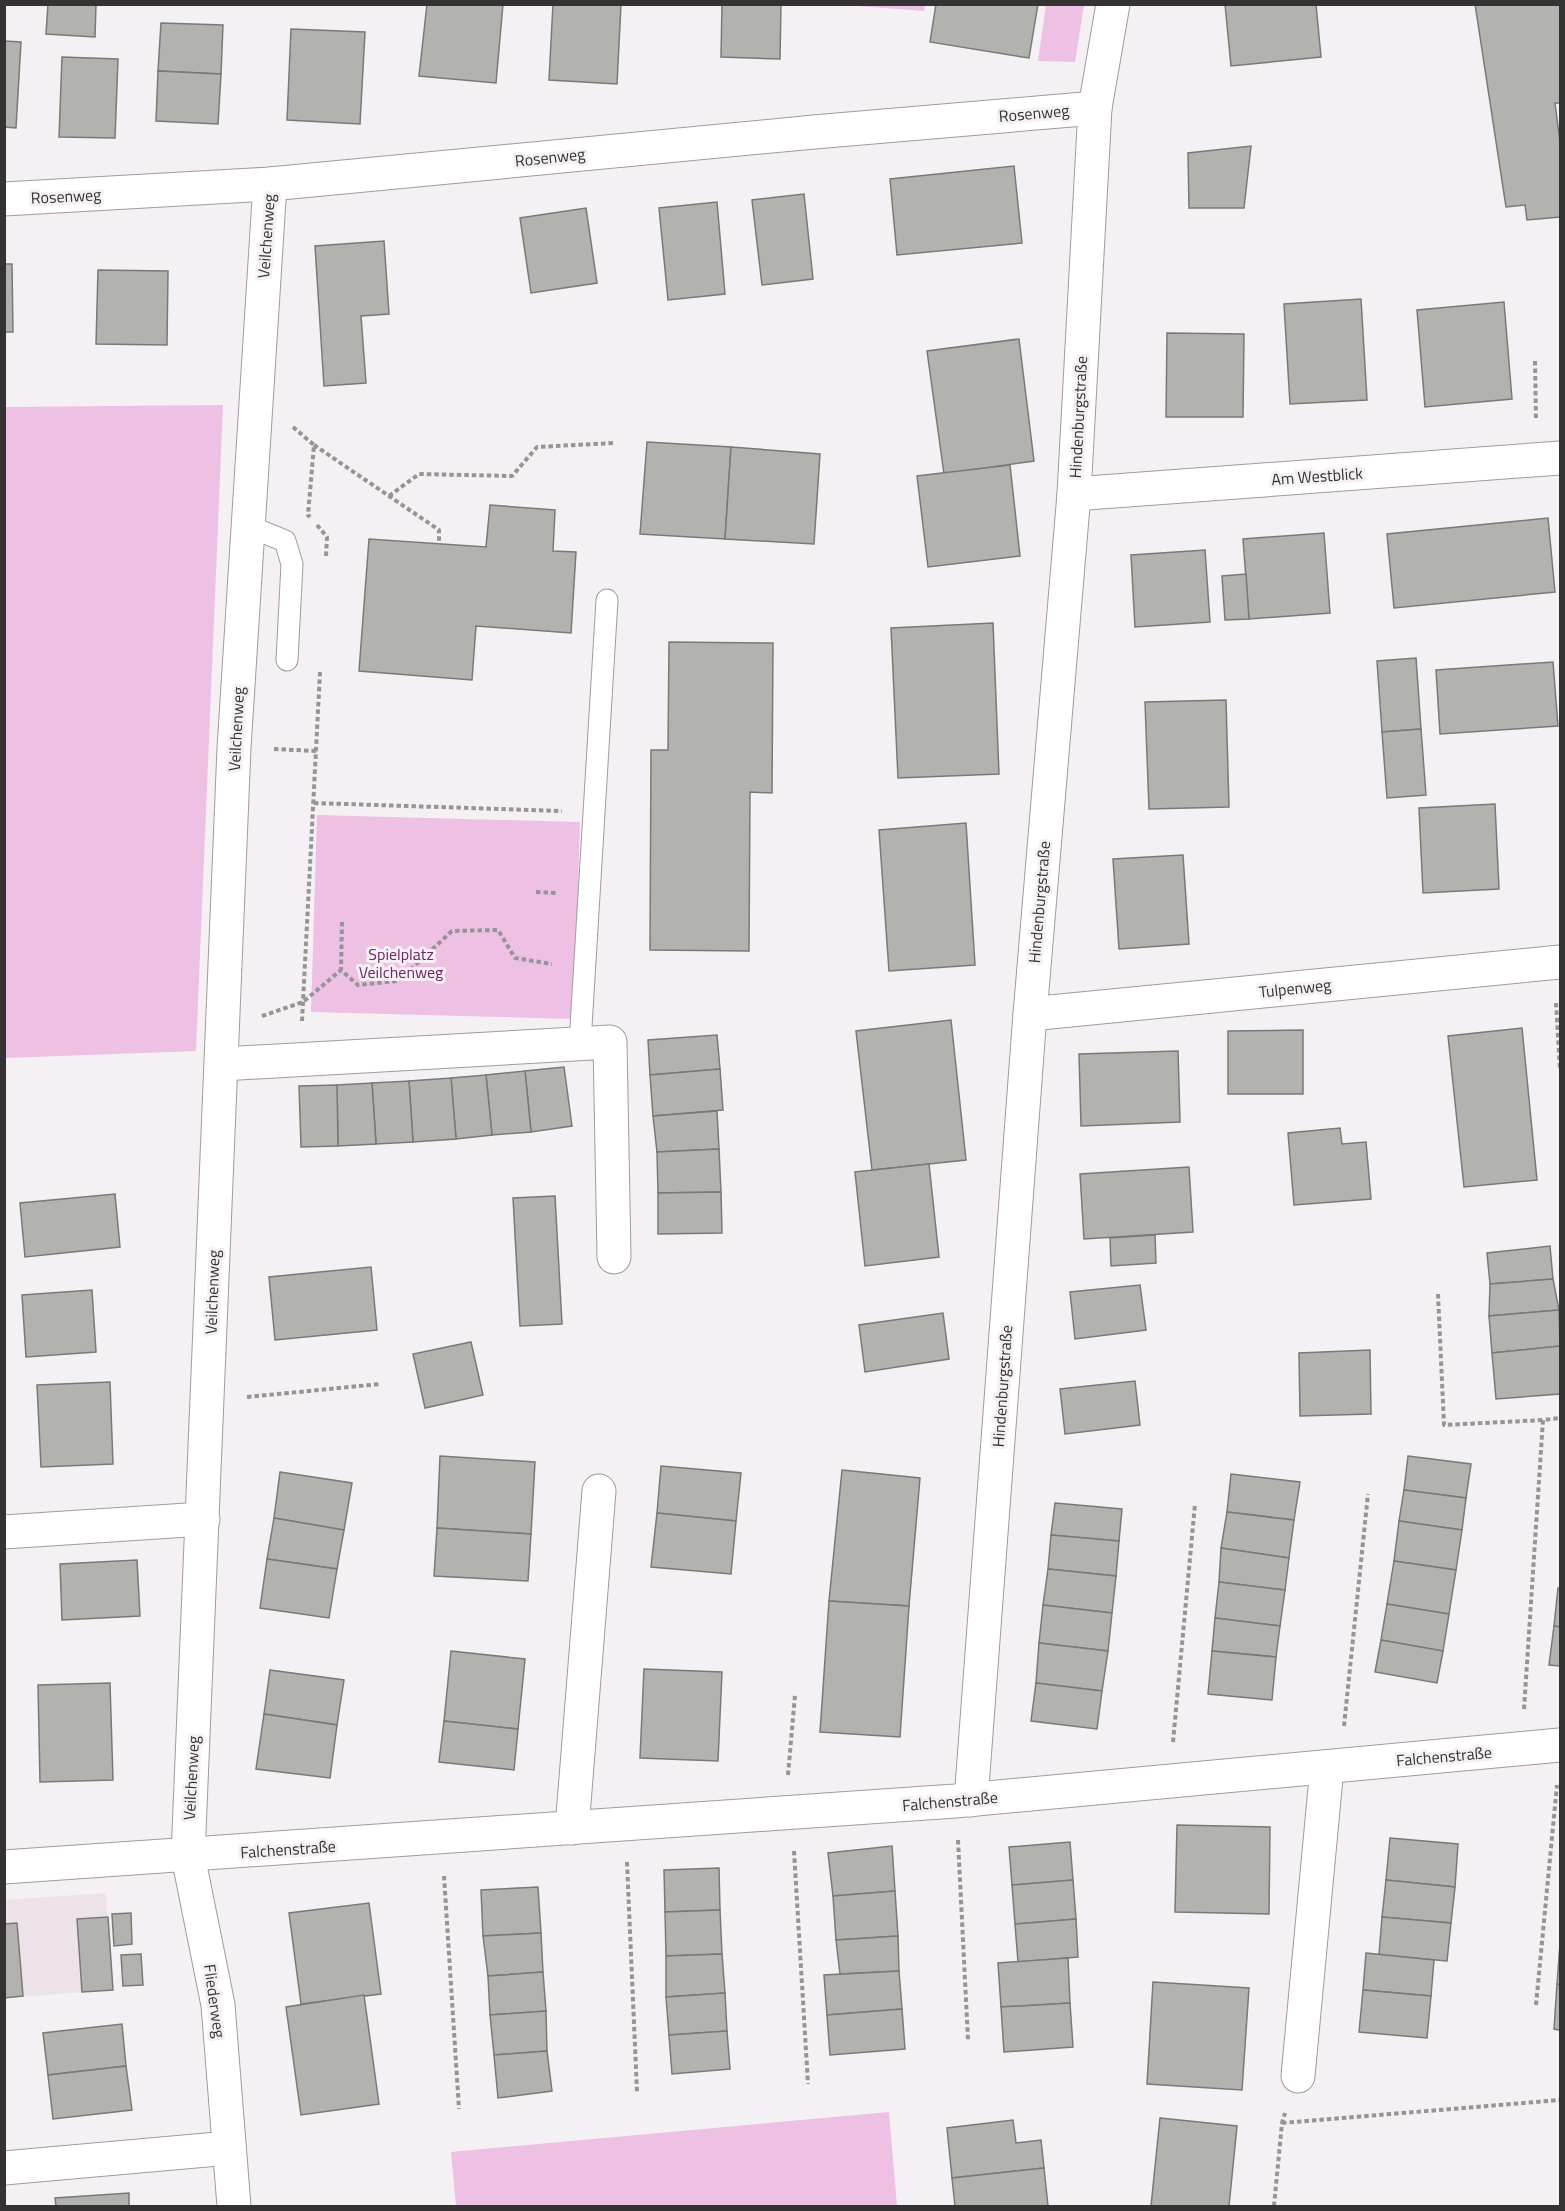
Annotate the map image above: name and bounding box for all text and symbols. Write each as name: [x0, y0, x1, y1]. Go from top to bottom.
street label: Rosenweg: [998, 98, 1070, 128]
street label: Rosenweg: [514, 141, 586, 173]
street label: Rosenweg: [30, 182, 102, 210]
street label: Veilchenweg: [251, 193, 281, 279]
street label: Hindenburgstraße: [1063, 355, 1093, 479]
street label: Am Westblick: [1270, 461, 1364, 491]
street label: Veilchenweg: [222, 686, 250, 772]
street label: Hindenburgstraße: [1022, 840, 1056, 964]
park label: Spielplatz Veilchenweg: [359, 942, 443, 984]
street label: Tulpenweg: [1258, 972, 1332, 1004]
street label: Veilchenweg: [199, 1249, 225, 1335]
street label: Hindenburgstraße: [986, 1324, 1018, 1448]
street label: Veilchenweg: [177, 1735, 205, 1821]
street label: Falchenstraße: [1395, 1740, 1493, 1772]
street label: Falchenstraße: [901, 1785, 999, 1817]
street label: Falchenstraße: [239, 1834, 337, 1864]
street label: Fliederweg: [198, 1963, 232, 2039]

